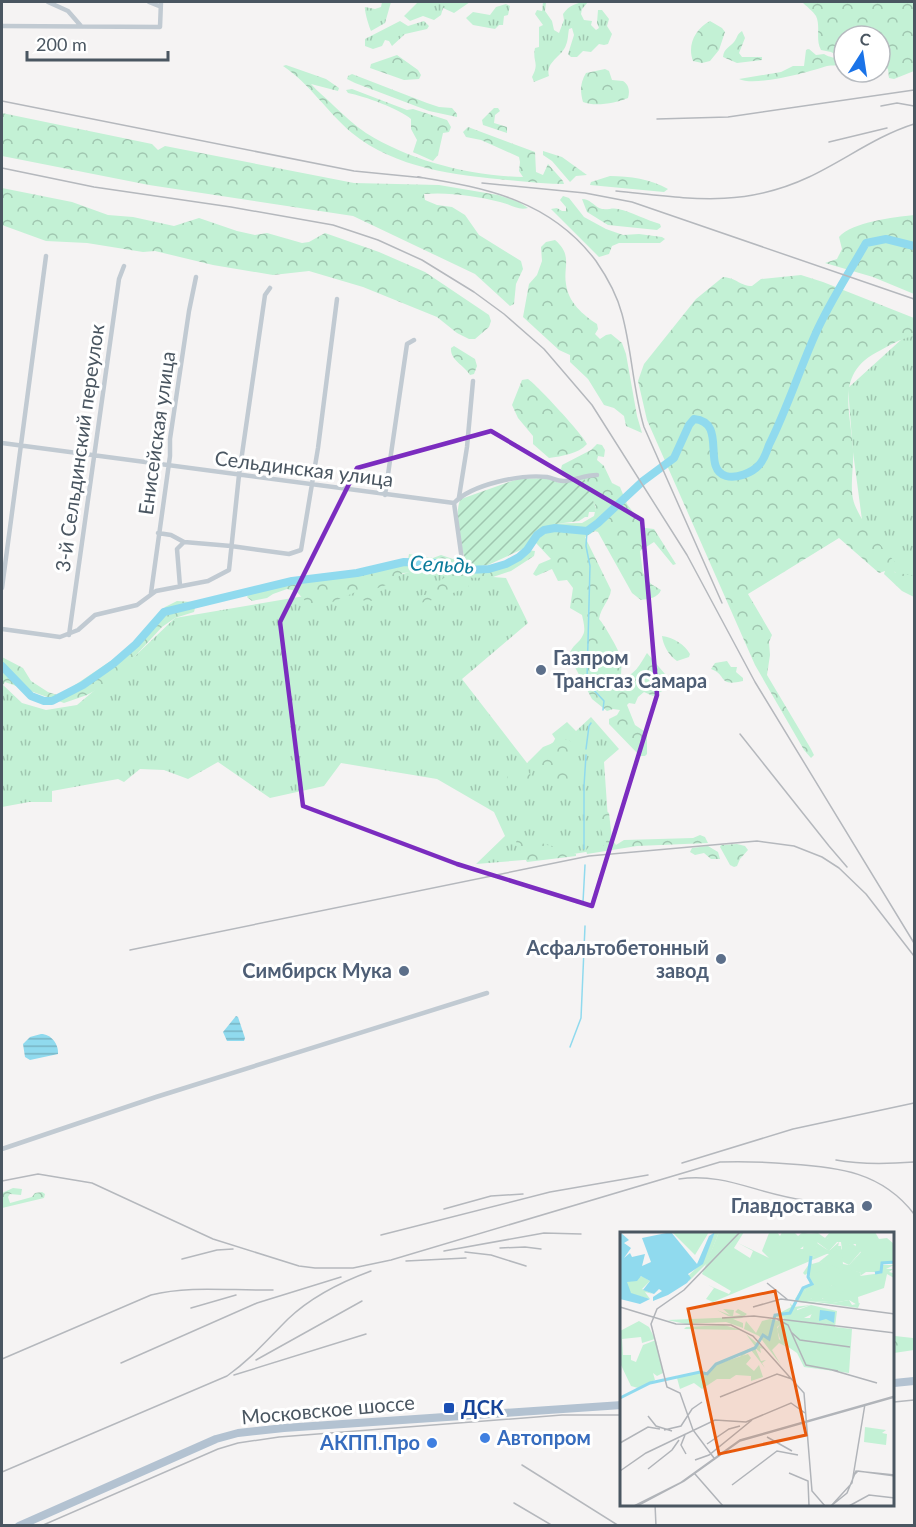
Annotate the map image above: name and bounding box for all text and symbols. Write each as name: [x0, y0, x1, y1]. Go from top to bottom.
scale bar: [27, 24, 168, 62]
north arrow: [832, 24, 892, 84]
text: С: [858, 28, 873, 49]
text: 200 m: [36, 33, 87, 55]
street label: 3-й Сельдинский переулок: [50, 322, 108, 573]
street label: Енисейская улица: [133, 350, 179, 516]
street label: Сельдинская улица: [214, 445, 395, 491]
water label: Сельдь: [409, 549, 475, 578]
place label: Газпром Трансгаз Самара: [553, 645, 707, 692]
marker: Газпром Трансгаз Самара: [534, 663, 548, 677]
place label: Асфальтобетонный завод: [525, 935, 709, 982]
marker: Асфальтобетонный завод: [714, 952, 728, 966]
place label: Симбирск Мука: [242, 958, 392, 982]
marker: Симбирск Мука: [397, 964, 411, 978]
place label: Главдоставка: [731, 1193, 855, 1217]
marker: Главдоставка: [860, 1199, 874, 1213]
inset map: [620, 1232, 895, 1506]
street label: Московское шоссе: [240, 1389, 416, 1429]
place label: ДСК: [461, 1395, 504, 1419]
marker: ДСК: [442, 1401, 456, 1415]
place label: Автопром: [496, 1425, 591, 1449]
place label: АКПП.Про: [319, 1430, 420, 1454]
marker: Автопром: [478, 1431, 492, 1445]
marker: АКПП.Про: [425, 1436, 439, 1450]

